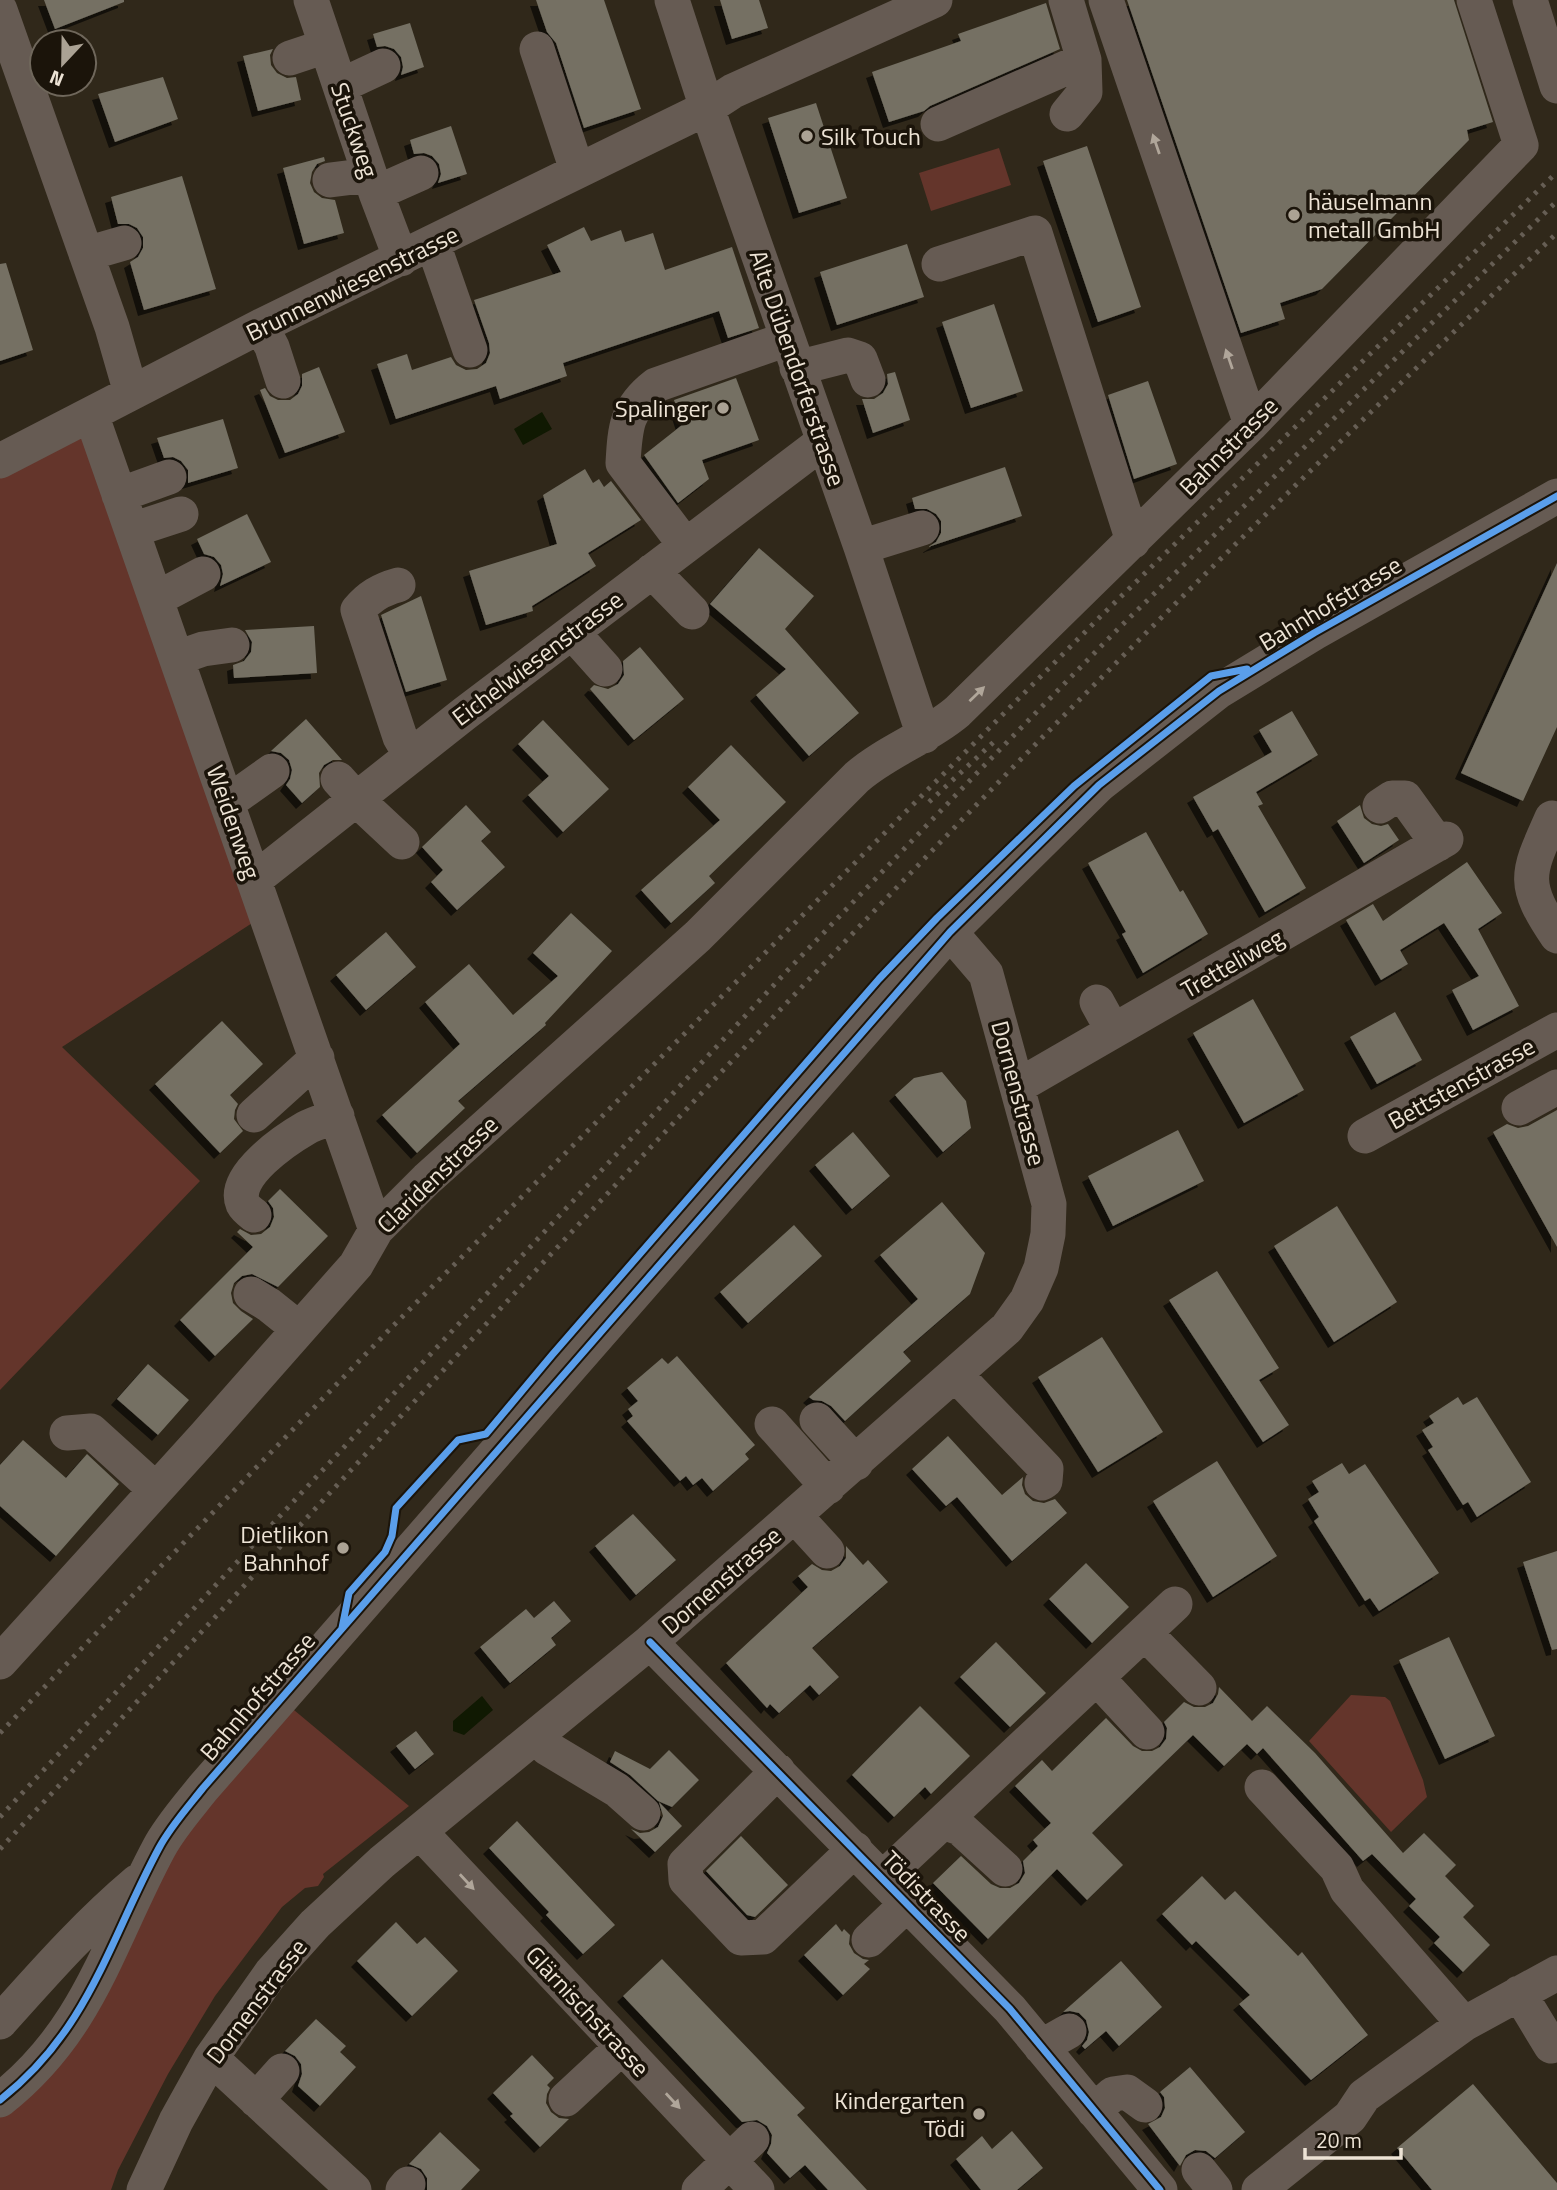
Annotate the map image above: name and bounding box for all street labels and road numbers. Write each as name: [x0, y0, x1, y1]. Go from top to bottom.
street label: Stuckweg: [322, 78, 388, 182]
street label: Brunnenwiesenstrasse: [240, 216, 464, 350]
street label: Alte Dübendorferstrasse: [741, 245, 855, 491]
street label: Bahnstrasse: [1170, 388, 1286, 504]
street label: Bahnhofstrasse: [1252, 546, 1408, 660]
street label: Eichelwiesenstrasse: [444, 582, 630, 734]
street label: Weidenweg: [198, 760, 270, 884]
street label: Tretteliweg: [1174, 919, 1290, 1007]
street label: Dornenstrasse: [982, 1017, 1056, 1169]
street label: Bettstenstrasse: [1381, 1028, 1541, 1138]
street label: Claridenstrasse: [368, 1107, 506, 1241]
street label: Dornenstrasse: [653, 1518, 789, 1642]
street label: Bahnhofstrasse: [191, 1624, 323, 1768]
street label: Tödistrasse: [874, 1842, 980, 1950]
street label: Dornenstrasse: [197, 1931, 315, 2071]
street label: Glärnischstrasse: [518, 1937, 658, 2085]

